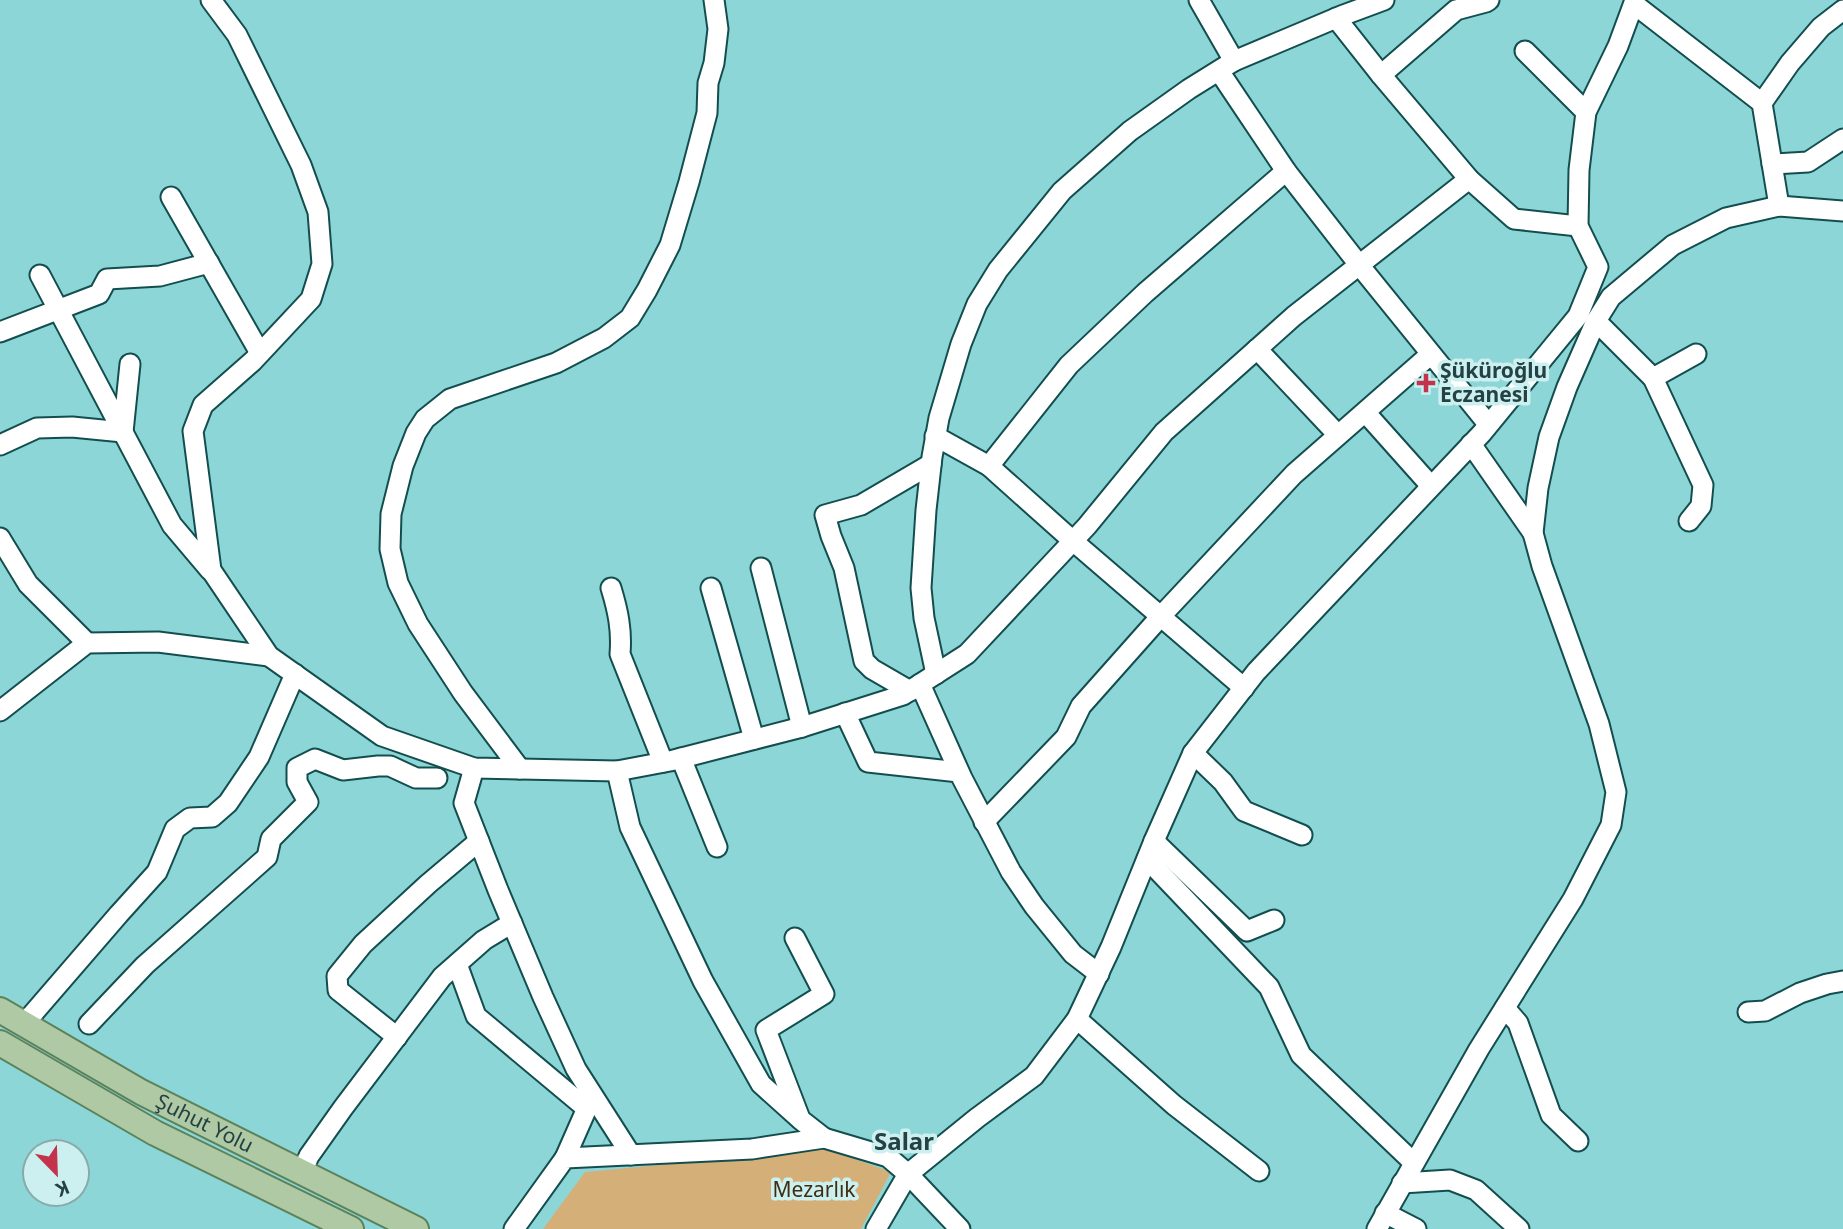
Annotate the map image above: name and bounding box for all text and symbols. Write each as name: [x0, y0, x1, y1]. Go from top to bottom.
place label: Şüküroğlu Eczanesi: [1440, 356, 1547, 408]
marker: Şüküroğlu Eczanesi: [1418, 375, 1434, 391]
street label: Şuhut Yolu: [151, 1087, 258, 1159]
district label: Salar: [874, 1124, 934, 1157]
north arrow: [21, 1138, 91, 1208]
text: K: [51, 1174, 74, 1203]
park label: Mezarlık: [772, 1175, 856, 1203]

